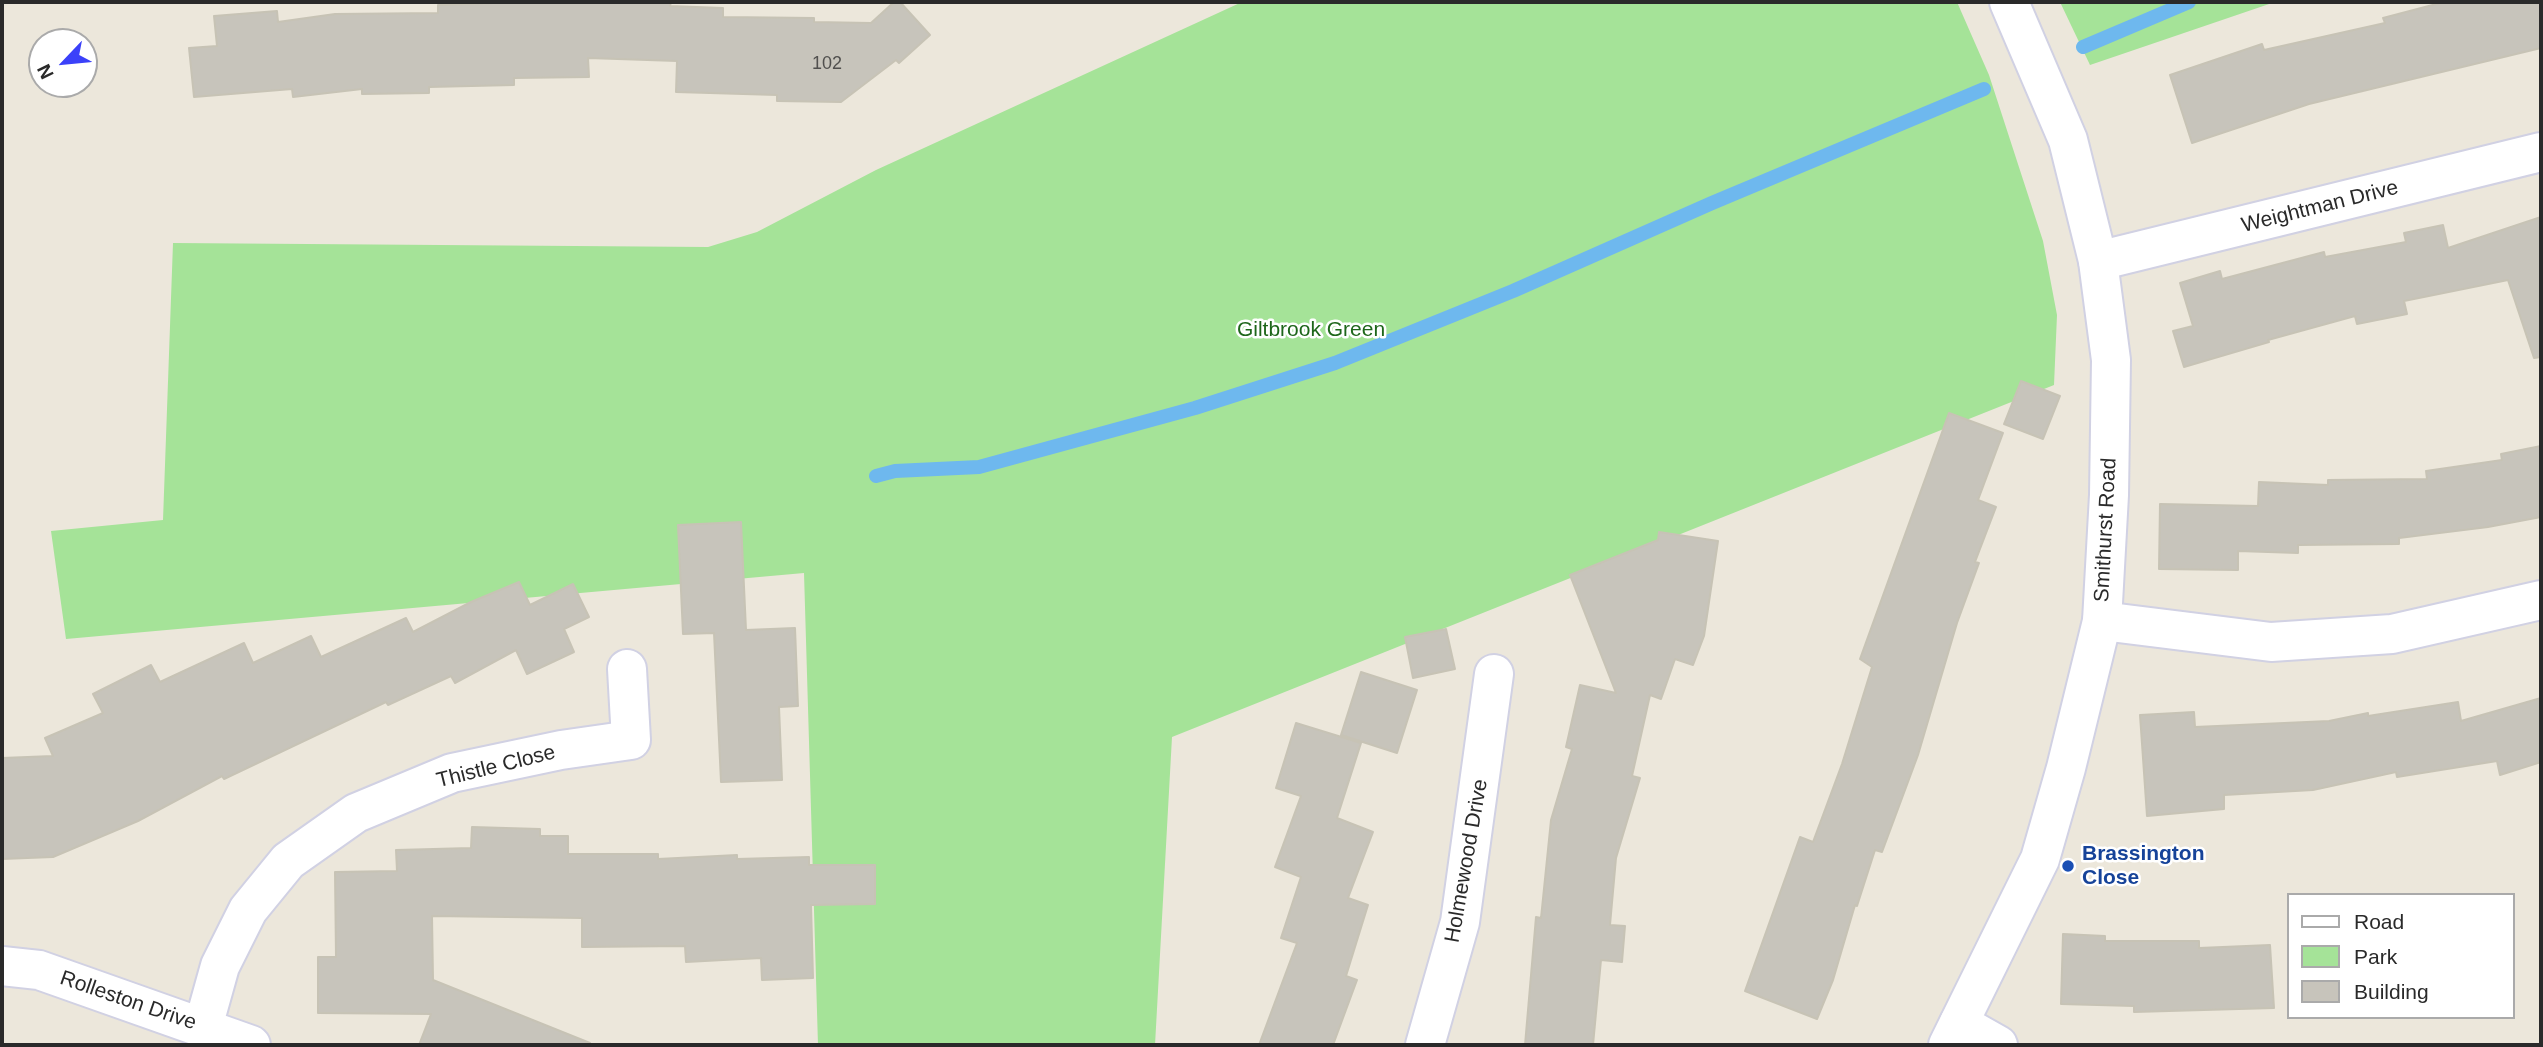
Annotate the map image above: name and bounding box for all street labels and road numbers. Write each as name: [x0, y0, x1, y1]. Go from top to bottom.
street label: Weightman Drive: [2239, 175, 2401, 239]
street label: Smithurst Road: [2090, 457, 2122, 603]
street label: Thistle Close: [434, 740, 558, 794]
street label: Holmewood Drive: [1440, 777, 1494, 945]
street label: Rolleston Drive: [57, 966, 199, 1036]

